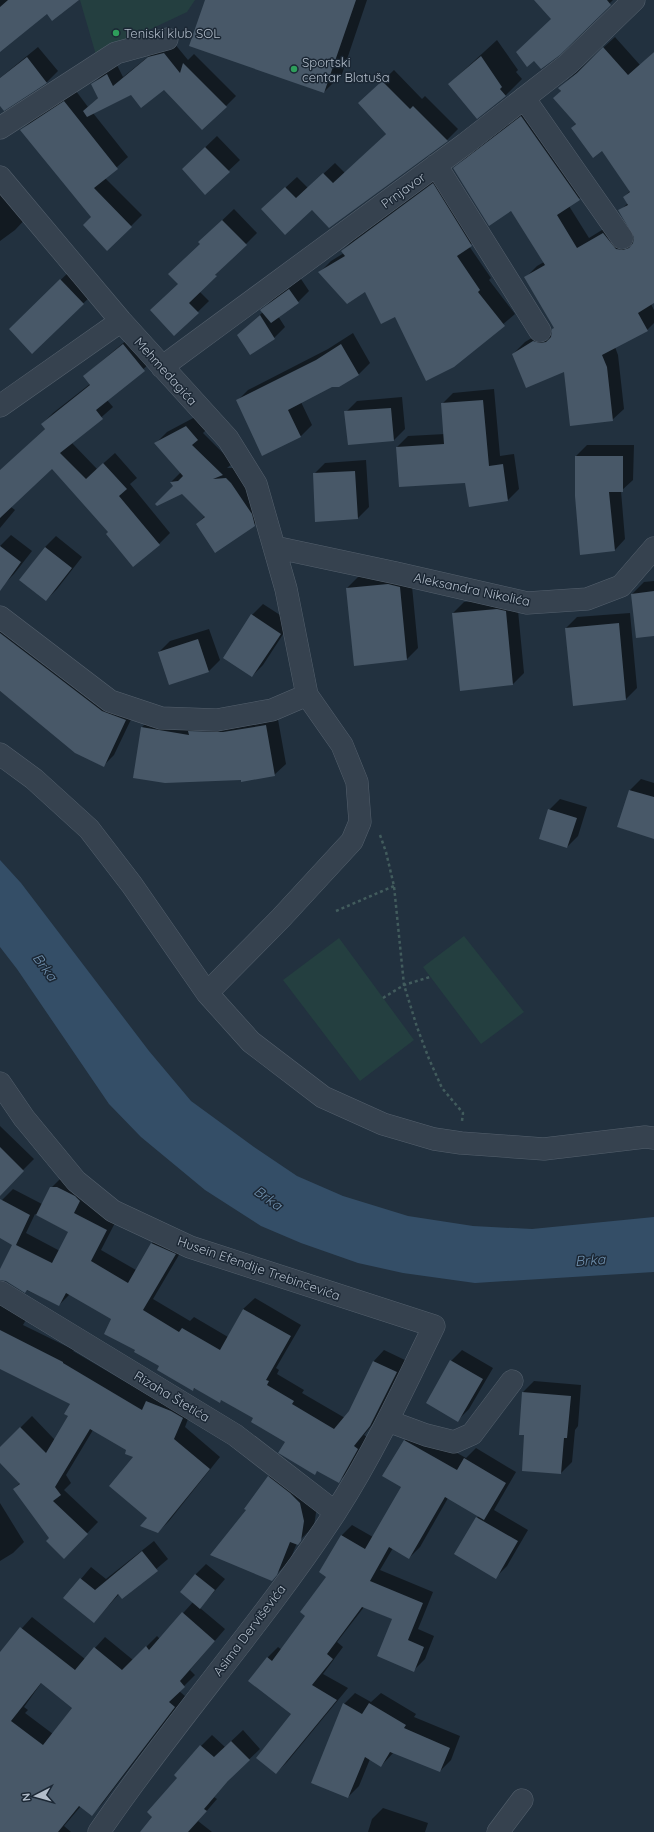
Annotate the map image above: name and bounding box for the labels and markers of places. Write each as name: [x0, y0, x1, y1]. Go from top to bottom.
place label: Teniski klub SOL: [124, 25, 220, 41]
marker: Teniski klub SOL: [111, 28, 121, 38]
place label: Sportski centar Blatuša: [302, 54, 390, 85]
marker: Sportski centar Blatuša: [289, 64, 299, 74]

